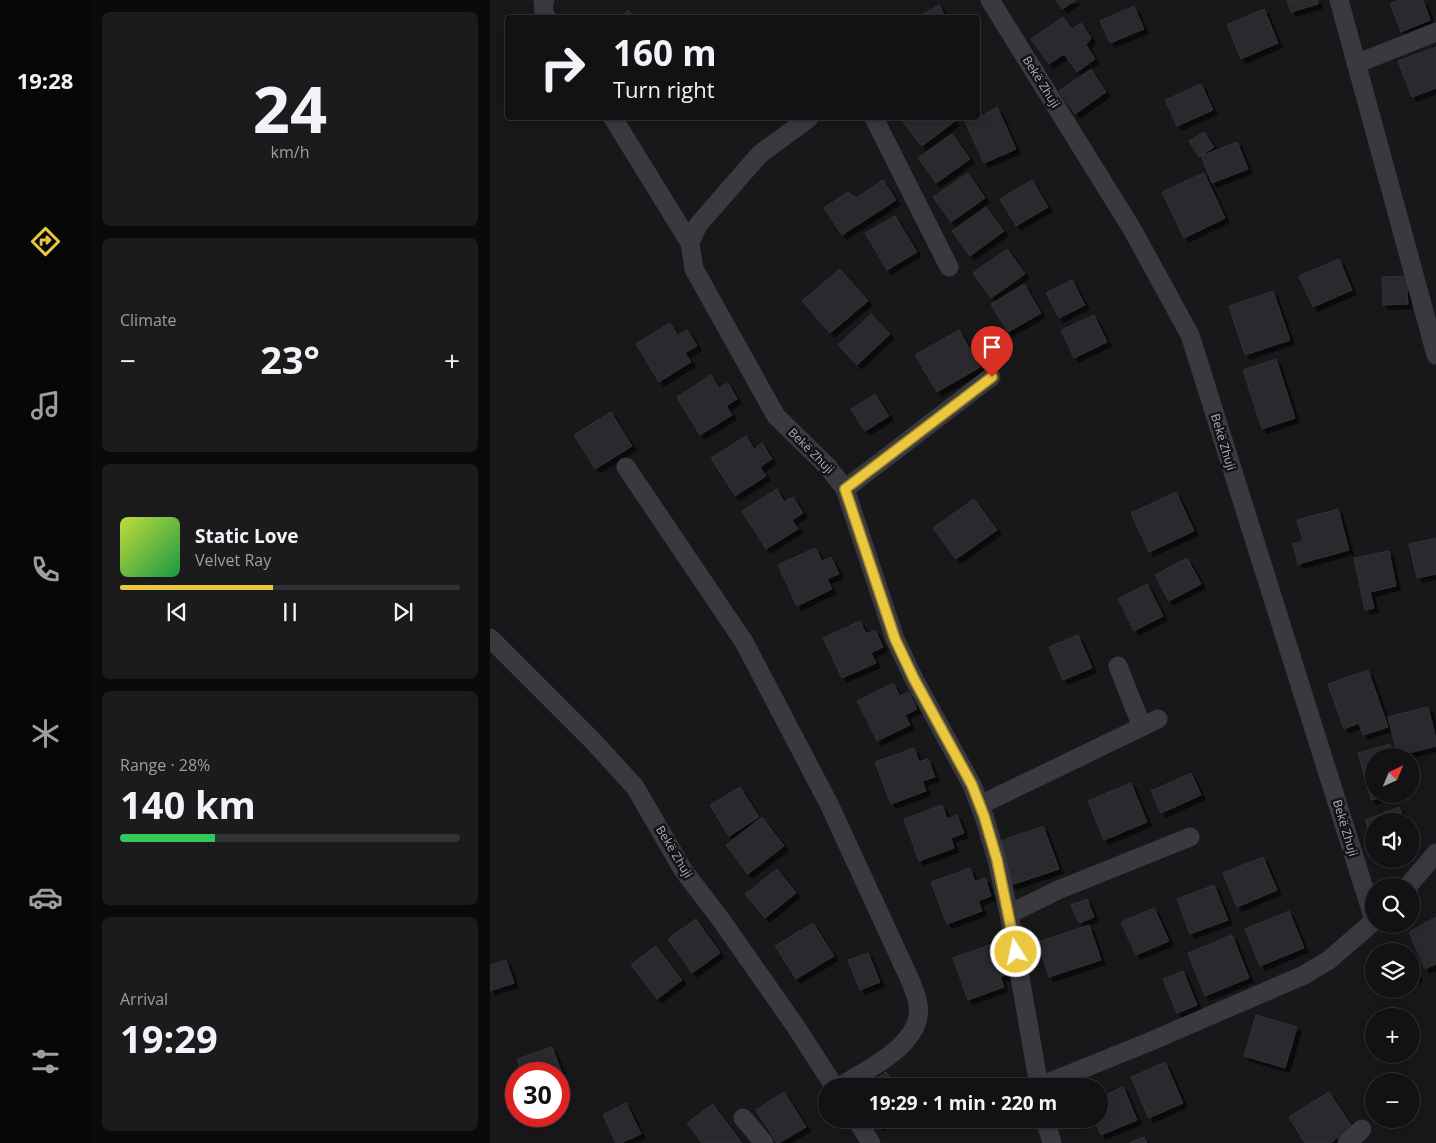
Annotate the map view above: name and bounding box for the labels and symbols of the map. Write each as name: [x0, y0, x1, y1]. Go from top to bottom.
street label: Bekë Zhuji: [1019, 53, 1064, 111]
pin: [971, 326, 1013, 377]
street label: Bekë Zhuji: [1207, 411, 1240, 472]
street label: Bekë Zhuji: [785, 424, 838, 477]
north arrow: [1365, 748, 1420, 802]
street label: Bekë Zhuji: [1329, 797, 1362, 858]
street label: Bekë Zhuji: [652, 822, 697, 881]
position arrow: [989, 925, 1041, 977]
speed limit sign: 30: [505, 1062, 570, 1127]

